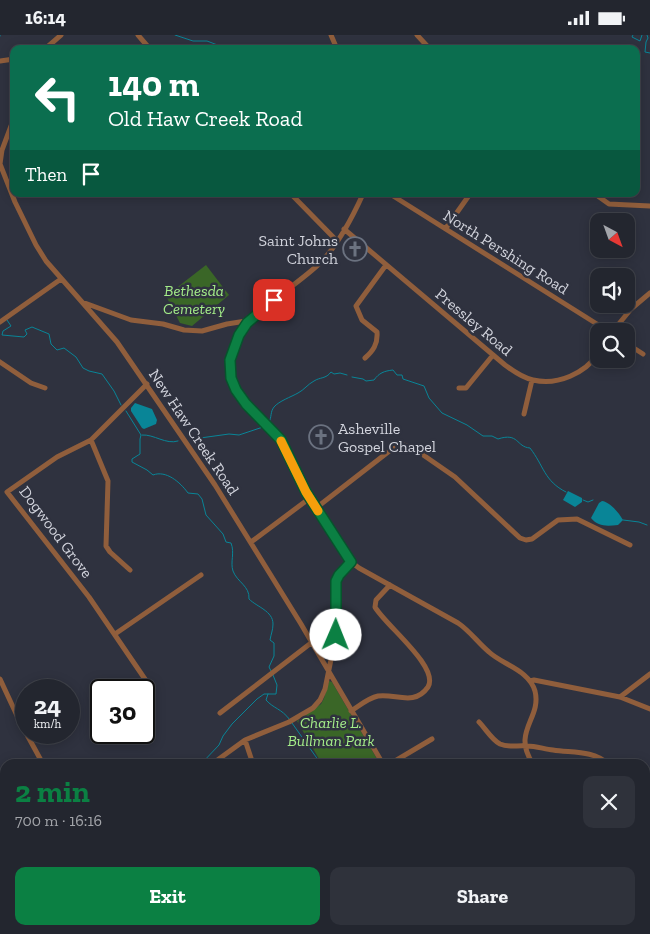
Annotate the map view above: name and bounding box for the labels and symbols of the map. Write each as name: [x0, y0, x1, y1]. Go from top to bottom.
street label: North Pershing Road: [440, 206, 572, 298]
north arrow: [590, 213, 635, 257]
place label: Saint Johns Church: [259, 231, 338, 268]
church icon: Saint Johns Church: [342, 236, 368, 262]
pin: [253, 279, 295, 321]
park label: Bethesda Cemetery: [163, 281, 226, 318]
street label: Pressley Road: [432, 284, 517, 360]
street label: New Haw Creek Road: [145, 365, 243, 499]
place label: Asheville Gospel Chapel: [338, 419, 436, 456]
church icon: Asheville Gospel Chapel: [308, 424, 334, 450]
street label: Dogwood Grove: [15, 482, 97, 582]
position arrow: [309, 608, 361, 660]
speed limit sign: 30: [90, 679, 155, 744]
park label: Charlie L. Bullman Park: [287, 713, 375, 750]

